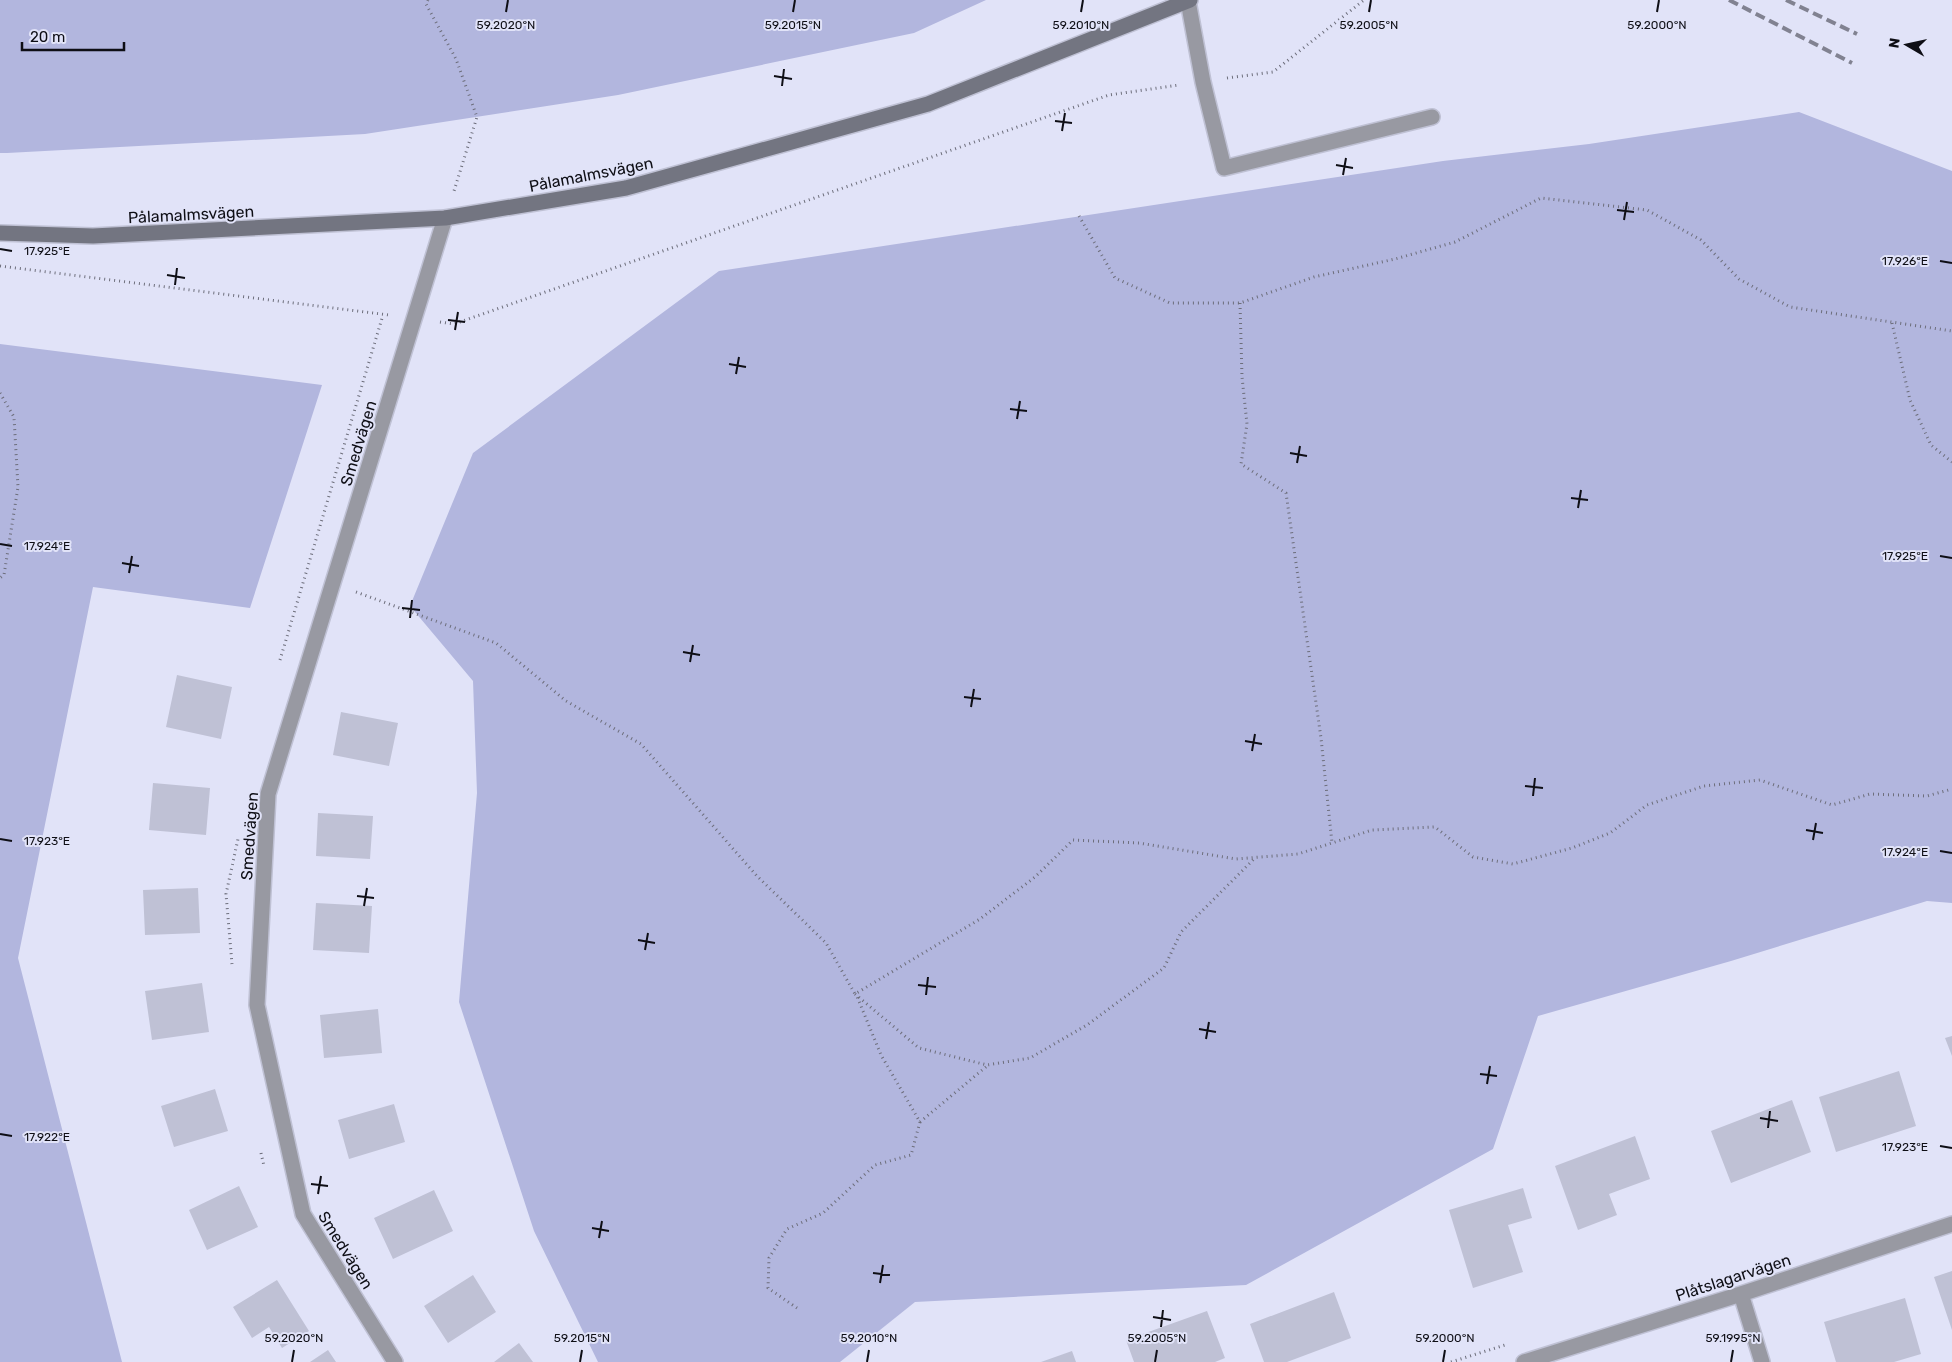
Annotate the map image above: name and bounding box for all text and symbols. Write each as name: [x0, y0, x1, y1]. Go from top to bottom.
text: 59.2020°N: [477, 18, 535, 32]
text: 59.2015°N: [765, 18, 821, 32]
text: 59.2010°N: [1053, 18, 1109, 32]
text: 59.2005°N: [1340, 18, 1398, 32]
text: 59.2000°N: [1627, 18, 1687, 32]
scale bar: [22, 20, 125, 52]
north arrow: [1882, 20, 1932, 70]
text: 20 m: [30, 28, 65, 46]
text: N: [1885, 37, 1904, 49]
street label: Pålamalmsvägen: [527, 153, 655, 196]
street label: Pålamalmsvägen: [127, 202, 255, 227]
text: 17.925°E: [24, 244, 70, 258]
text: 17.926°E: [1882, 254, 1928, 268]
street label: Smedvägen: [336, 398, 380, 488]
text: 17.924°E: [24, 539, 70, 553]
text: 17.925°E: [1882, 549, 1928, 563]
street label: Smedvägen: [237, 791, 262, 881]
text: 17.923°E: [24, 834, 70, 848]
text: 17.924°E: [1882, 845, 1928, 859]
text: 17.922°E: [24, 1130, 70, 1144]
text: 17.923°E: [1882, 1140, 1928, 1154]
street label: Smedvägen: [314, 1208, 377, 1293]
street label: Plåtslagarvägen: [1673, 1250, 1793, 1305]
text: 59.2020°N: [265, 1331, 323, 1345]
text: 59.2015°N: [554, 1331, 610, 1345]
text: 59.2010°N: [841, 1331, 897, 1345]
text: 59.2005°N: [1128, 1331, 1186, 1345]
text: 59.2000°N: [1415, 1331, 1475, 1345]
text: 59.1995°N: [1705, 1331, 1761, 1345]

